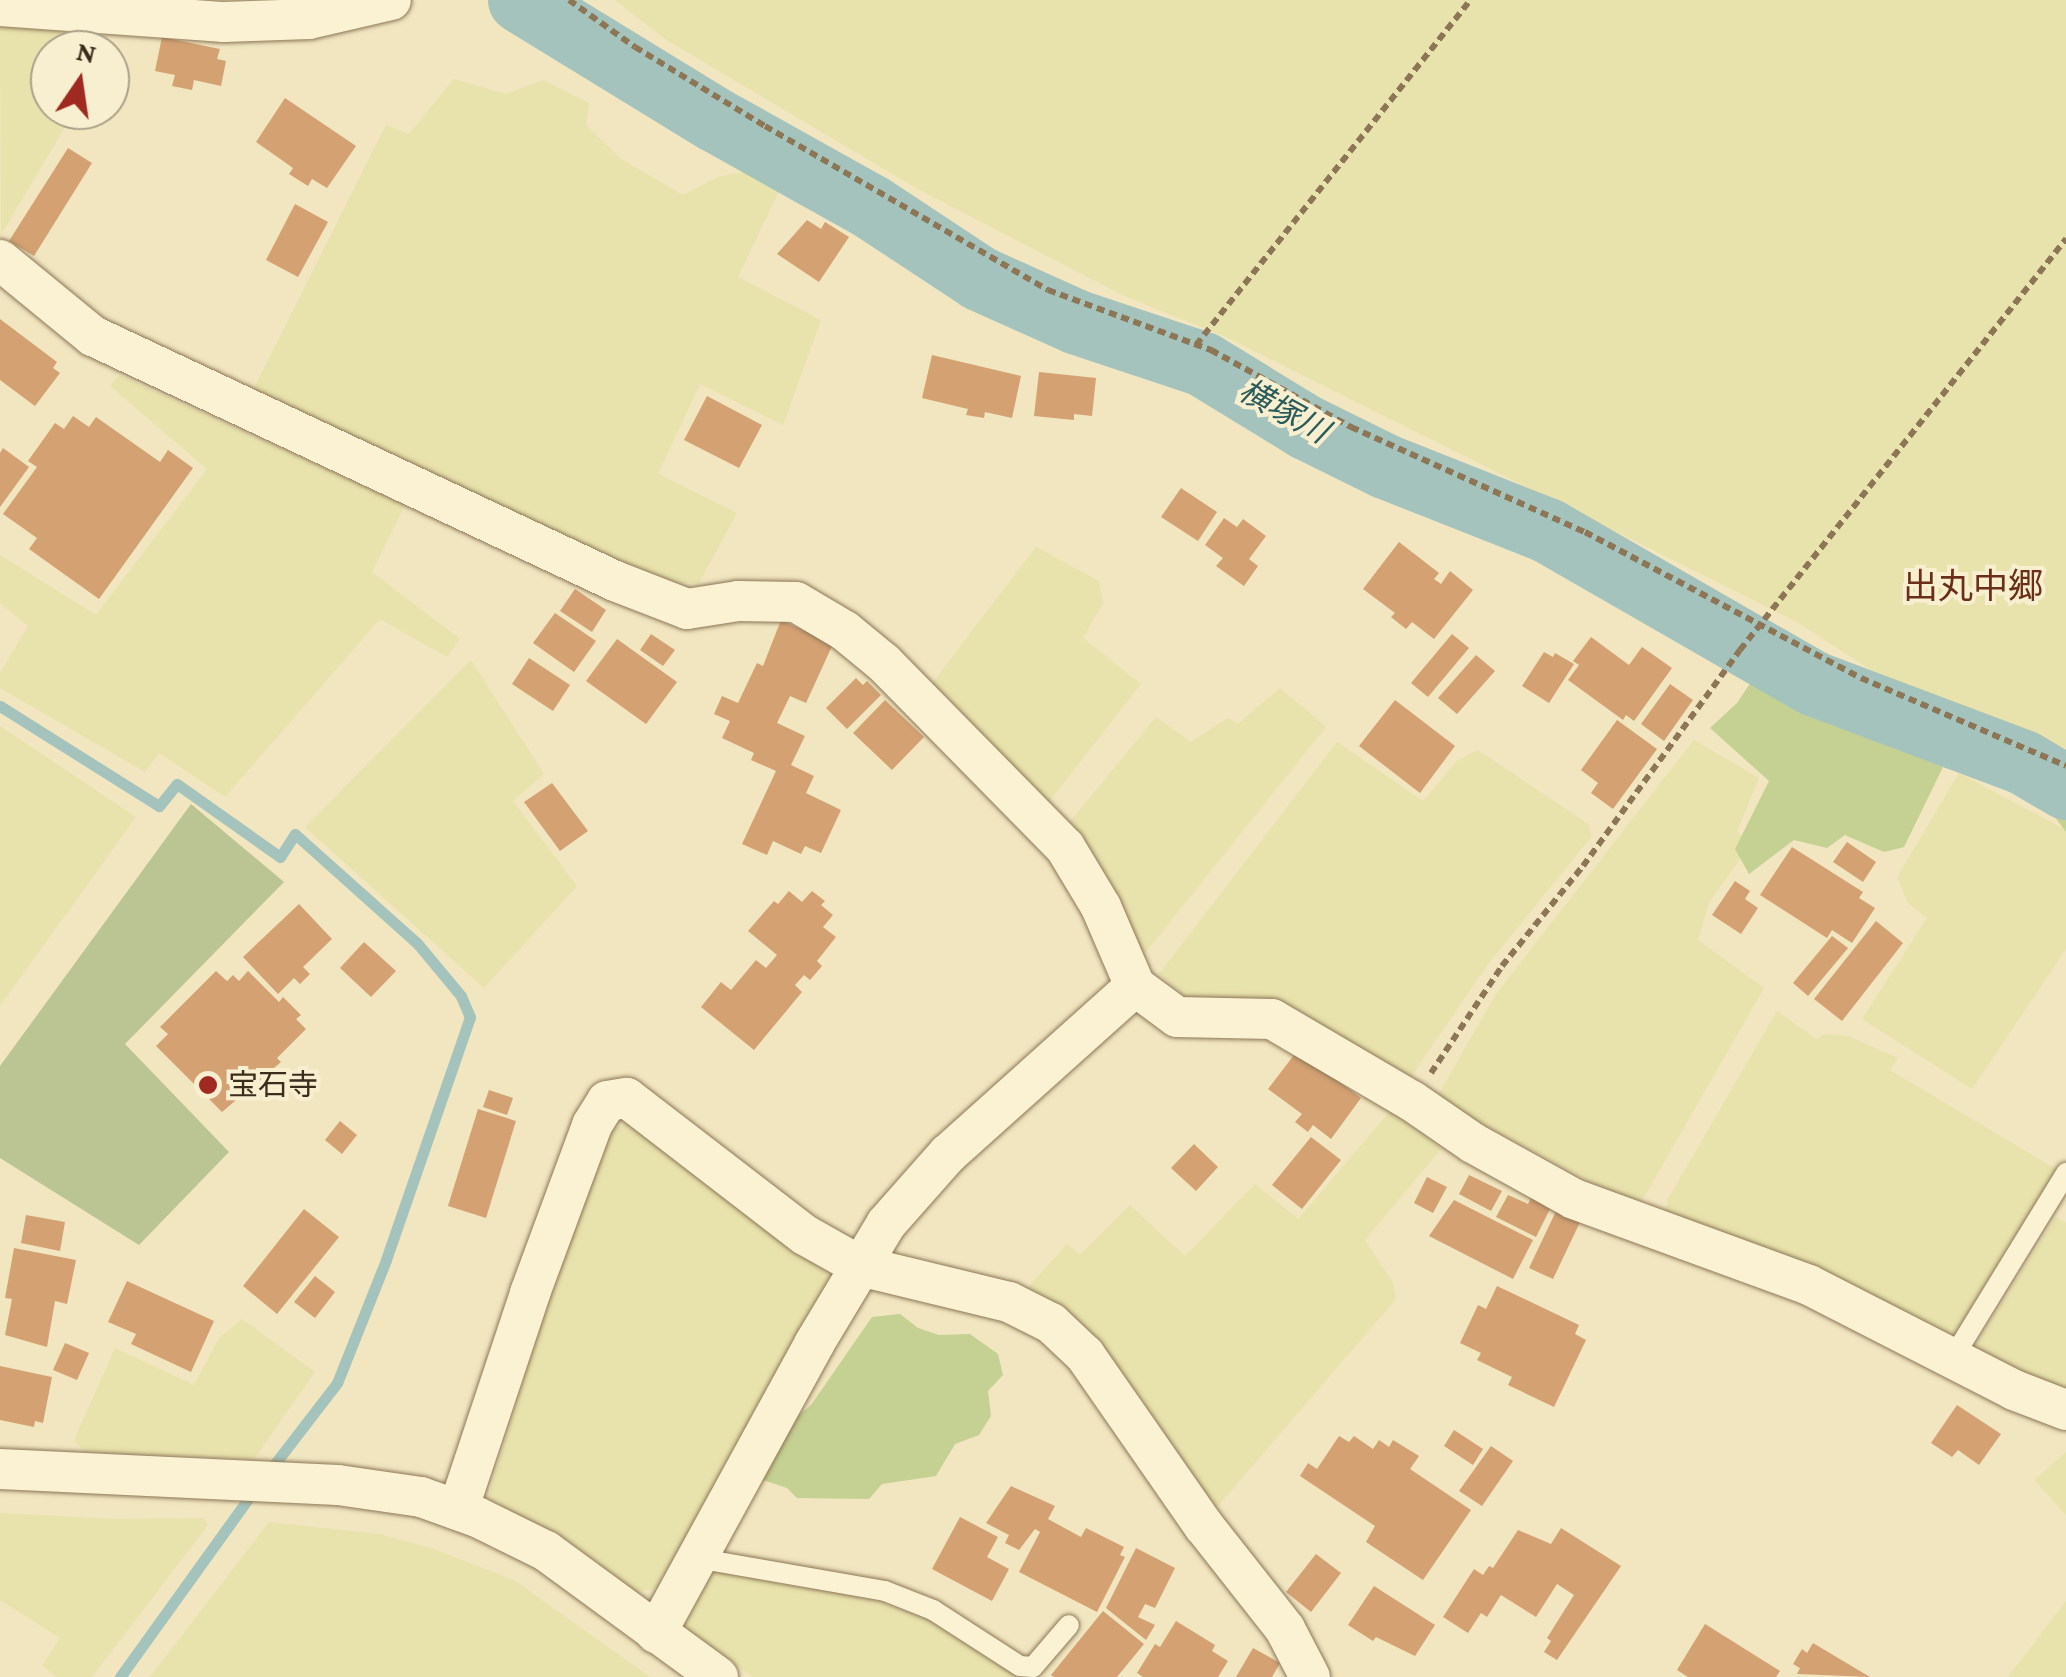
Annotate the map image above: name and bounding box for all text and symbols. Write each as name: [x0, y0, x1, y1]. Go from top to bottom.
north arrow: [30, 30, 130, 130]
text: N: [74, 35, 99, 69]
water label: 横塚川: [1233, 371, 1335, 451]
district label: 出丸中郷: [1903, 566, 2043, 608]
place label: 宝石寺: [228, 1067, 318, 1103]
marker: 宝石寺: [197, 1074, 219, 1096]

